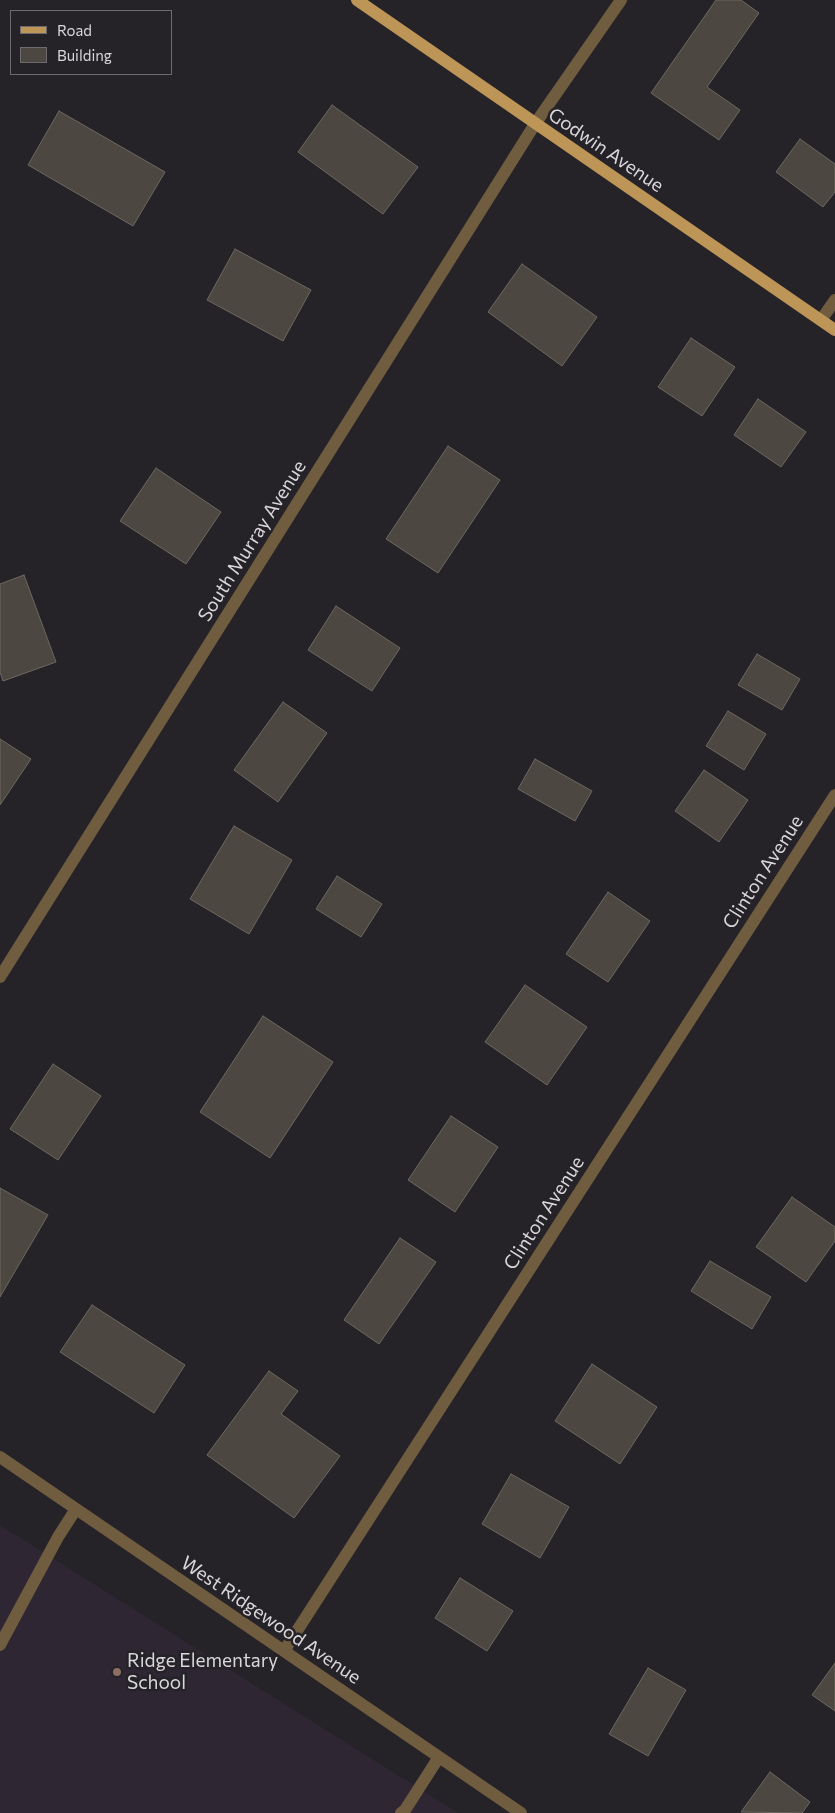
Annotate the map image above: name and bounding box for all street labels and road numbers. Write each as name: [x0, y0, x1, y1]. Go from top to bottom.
street label: Godwin Avenue: [544, 103, 668, 197]
street label: South Murray Avenue: [193, 456, 311, 626]
street label: Clinton Avenue: [718, 811, 808, 933]
street label: Clinton Avenue: [499, 1152, 589, 1274]
street label: West Ridgewood Avenue: [177, 1551, 365, 1689]

